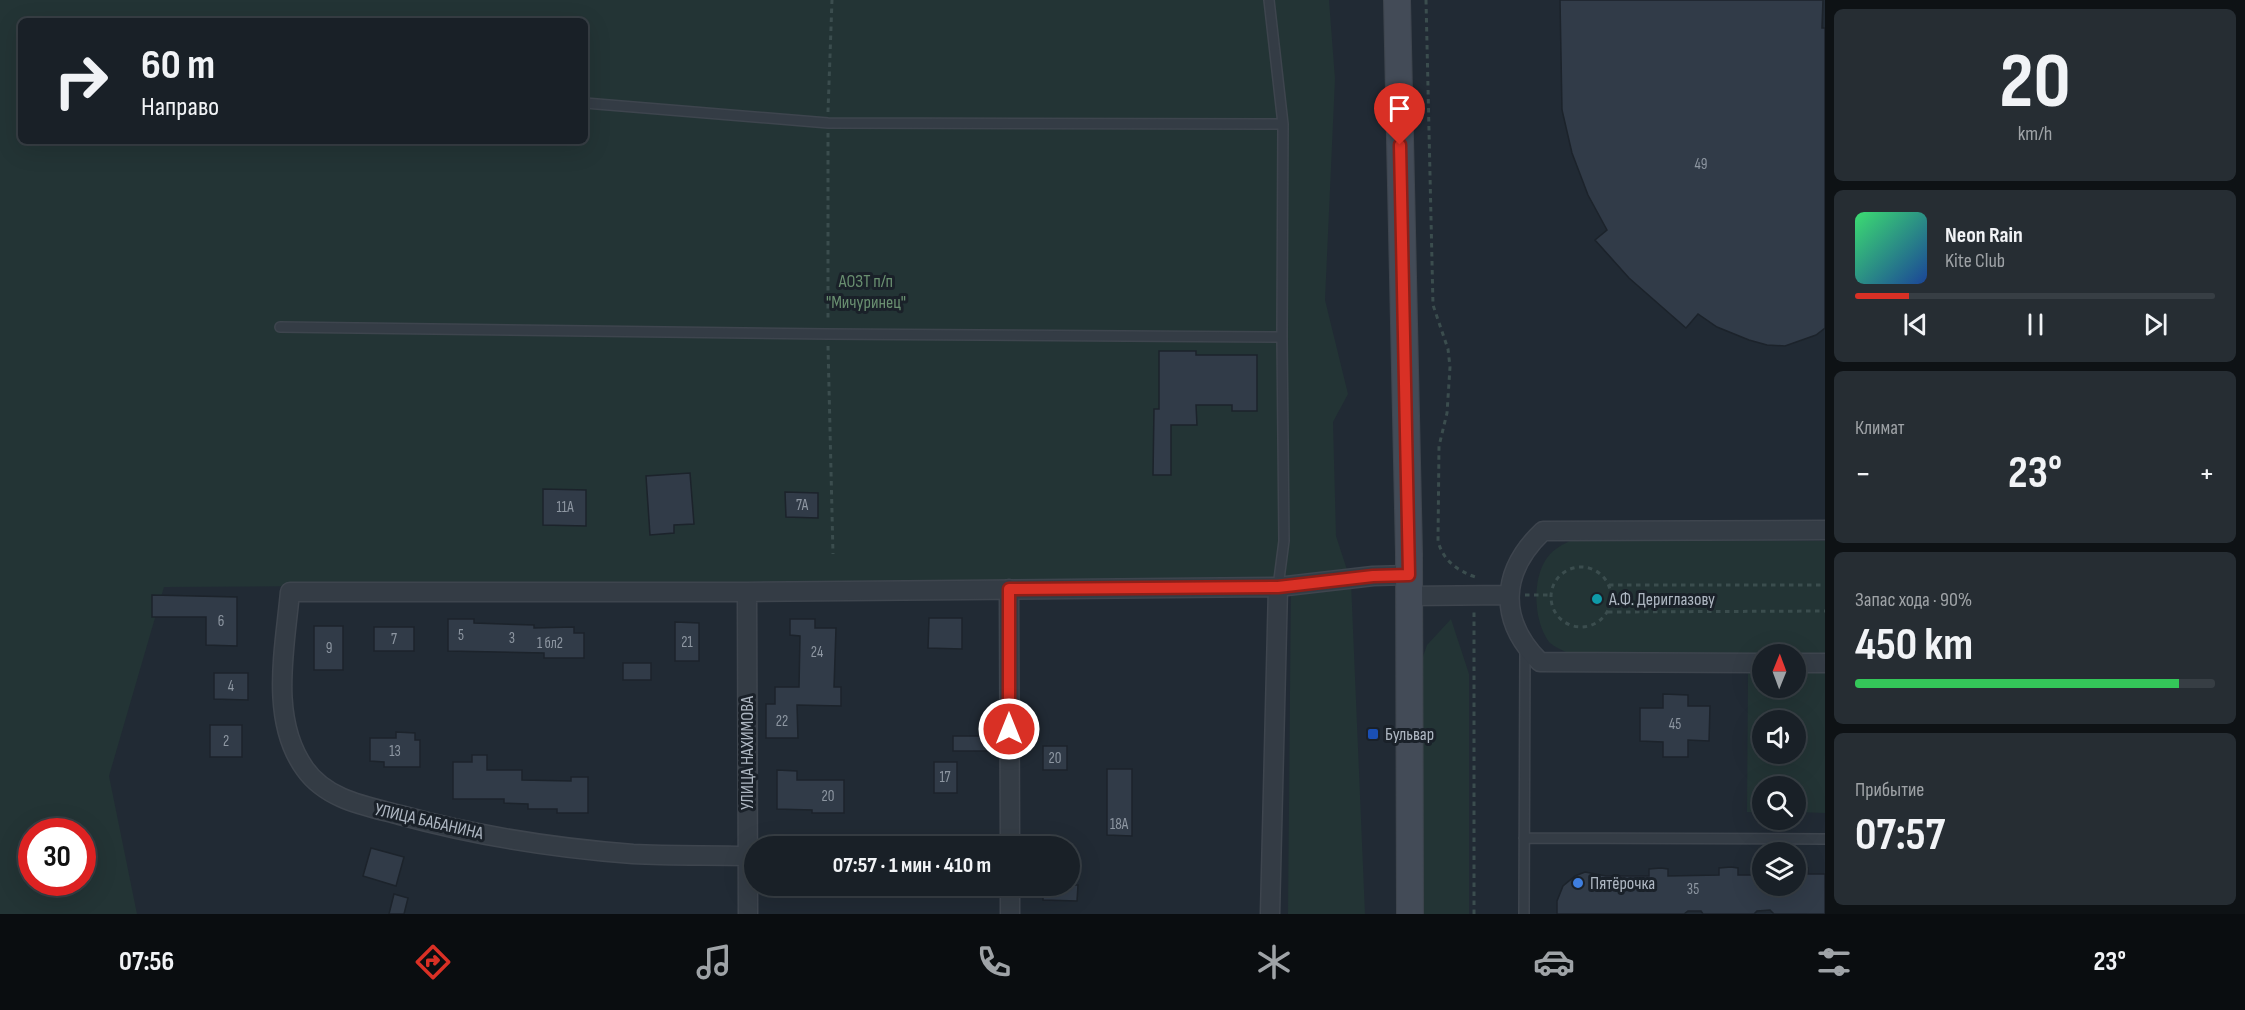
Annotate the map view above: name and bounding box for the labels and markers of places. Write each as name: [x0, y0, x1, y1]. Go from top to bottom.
pin: [1374, 83, 1425, 145]
place label: А.Ф. Дериглазову: [1608, 589, 1715, 610]
marker: А.Ф. Дериглазову: [1590, 592, 1604, 606]
place label: Бульвар: [1385, 724, 1434, 745]
marker: Бульвар: [1366, 727, 1380, 741]
place label: Пятёрочка: [1590, 873, 1655, 894]
marker: Пятёрочка: [1571, 876, 1585, 890]

